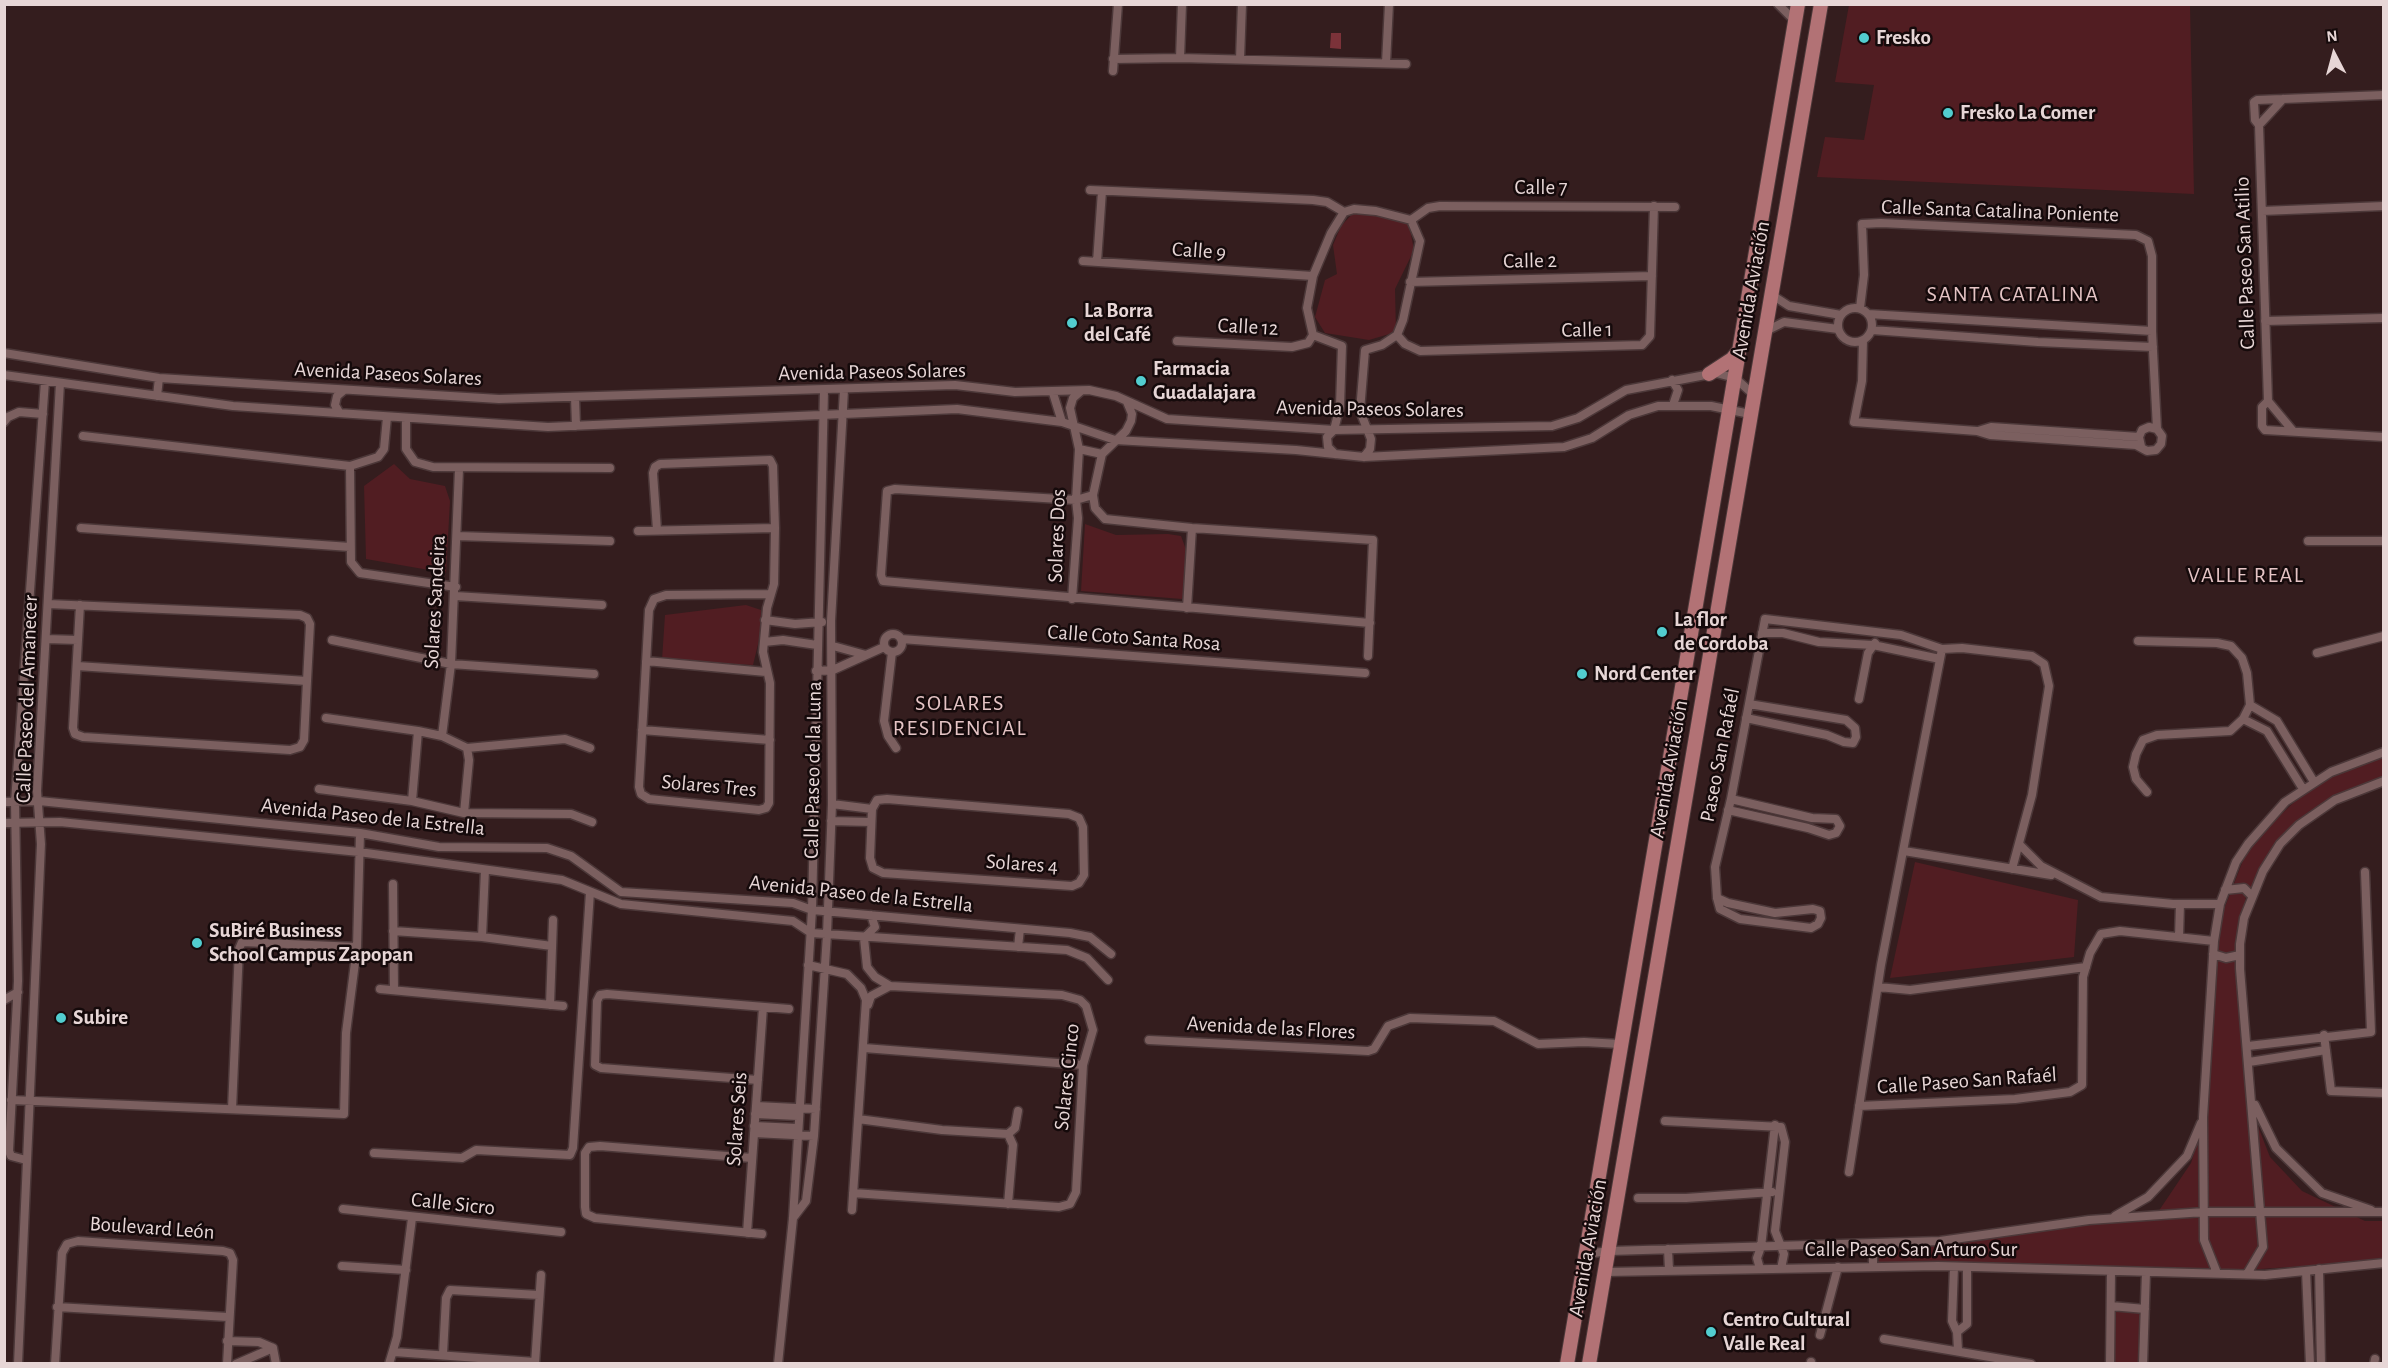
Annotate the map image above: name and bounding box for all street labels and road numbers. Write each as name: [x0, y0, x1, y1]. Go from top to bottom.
street label: Calle 7: [1515, 175, 1567, 201]
street label: Calle Paseo San Atilio: [2229, 176, 2261, 350]
street label: Calle Santa Catalina Poniente: [1881, 194, 2119, 228]
street label: Avenida Aviación: [1726, 219, 1776, 361]
street label: Calle 9: [1171, 237, 1227, 265]
street label: Calle 2: [1503, 248, 1557, 274]
street label: Calle 12: [1217, 313, 1279, 341]
street label: Calle 1: [1561, 317, 1613, 343]
street label: Avenida Paseos Solares: [294, 357, 482, 391]
street label: Avenida Paseos Solares: [778, 358, 966, 386]
street label: Avenida Paseos Solares: [1276, 395, 1464, 423]
street label: Solares Dos: [1043, 489, 1071, 583]
street label: Solares Sandeira: [419, 534, 451, 670]
street label: Calle Paseo del Amanecer: [11, 595, 43, 803]
street label: Calle Coto Santa Rosa: [1047, 619, 1221, 657]
street label: Calle Paseo de la Luna: [799, 681, 827, 859]
street label: Paseo San Rafaél: [1695, 686, 1745, 824]
street label: Avenida Aviación: [1644, 698, 1694, 840]
street label: Solares Tres: [660, 769, 758, 803]
street label: Avenida Paseo de la Estrella: [260, 793, 486, 841]
street label: Solares 4: [985, 849, 1059, 879]
street label: Avenida Paseo de la Estrella: [748, 870, 974, 918]
street label: Avenida de las Flores: [1186, 1011, 1356, 1045]
street label: Solares Cinco: [1049, 1022, 1085, 1132]
street label: Calle Paseo San Rafaél: [1876, 1062, 2058, 1100]
street label: Solares Seis: [721, 1071, 753, 1167]
street label: Avenida Aviación: [1563, 1177, 1613, 1319]
street label: Calle Sicro: [410, 1187, 496, 1221]
street label: Boulevard León: [89, 1211, 215, 1245]
street label: Calle Paseo San Arturo Sur: [1805, 1237, 2017, 1263]

